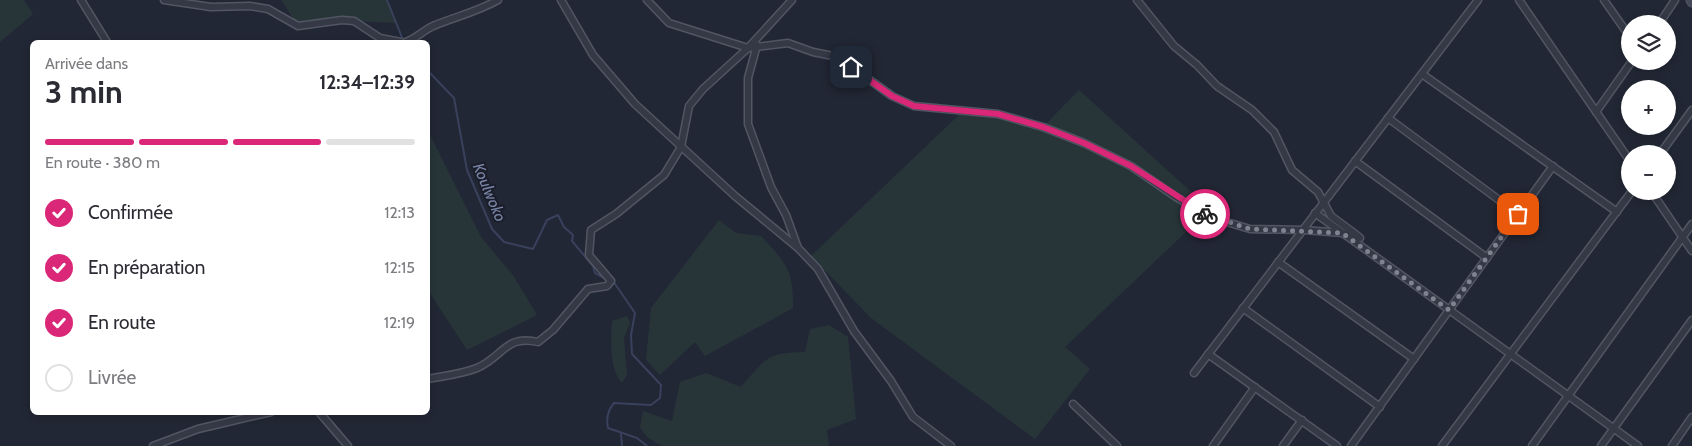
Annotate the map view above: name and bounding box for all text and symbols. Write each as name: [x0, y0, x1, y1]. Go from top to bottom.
map controls: [1621, 15, 1676, 200]
button: layers: [1621, 15, 1676, 70]
pin: [830, 46, 872, 88]
icon: home: [837, 53, 865, 81]
text: Arrivée dans: [45, 54, 128, 73]
text: 12:34–12:39: [319, 71, 415, 94]
text: 3 min: [45, 72, 123, 111]
button: +: [1621, 80, 1676, 135]
button: −: [1621, 145, 1676, 200]
text: En route · 380 m: [45, 153, 160, 172]
water label: Koulwoko: [469, 160, 510, 224]
courier: [1180, 189, 1230, 239]
pin: [1497, 193, 1539, 235]
icon: check: [45, 199, 73, 227]
icon: bike: [1191, 200, 1219, 228]
icon: bag: [1504, 200, 1532, 228]
text: Confirmée: [88, 201, 173, 224]
text: 12:13: [384, 203, 415, 222]
icon: check: [45, 254, 73, 282]
text: En préparation: [88, 256, 205, 279]
text: 12:15: [384, 258, 415, 277]
icon: check: [45, 309, 73, 337]
text: En route: [88, 311, 155, 334]
text: 12:19: [384, 313, 415, 332]
text: Livrée: [88, 366, 136, 389]

